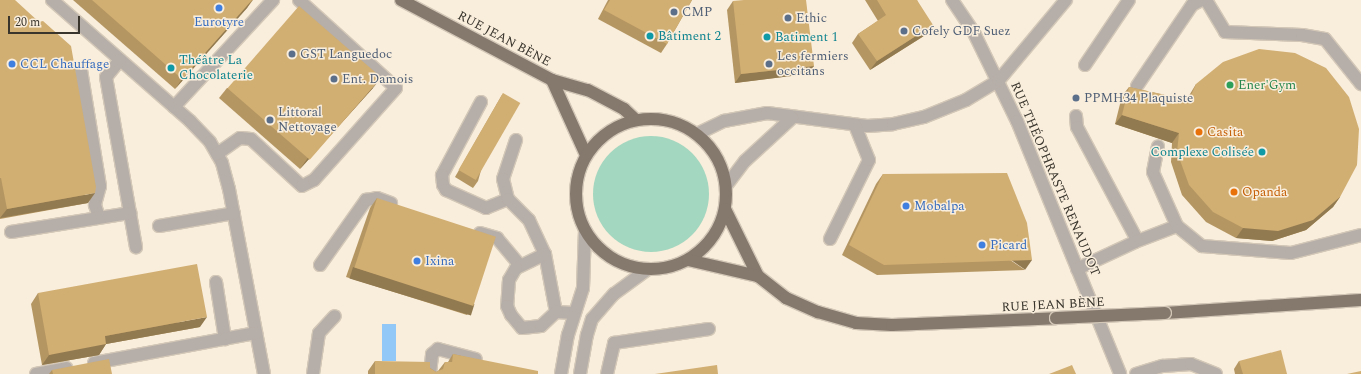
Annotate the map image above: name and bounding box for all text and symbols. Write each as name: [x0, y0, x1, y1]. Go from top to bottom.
marker: Eurotyre: [214, 3, 224, 13]
place label: CMP: [682, 4, 712, 20]
marker: CMP: [669, 7, 679, 17]
scale bar: [10, 8, 82, 34]
street label: RUE JEAN BÈNE: [455, 8, 553, 70]
place label: Ethic: [796, 10, 827, 26]
text: 20 m: [15, 13, 40, 32]
marker: Ethic: [783, 13, 793, 23]
place label: Eurotyre: [194, 14, 244, 30]
place label: Cofely GDF Suez: [912, 23, 1011, 39]
marker: Cofely GDF Suez: [899, 26, 909, 36]
place label: Bâtiment 2: [658, 28, 721, 44]
place label: Batiment 1: [775, 29, 838, 45]
marker: Bâtiment 2: [645, 31, 655, 41]
marker: Batiment 1: [762, 32, 772, 42]
place label: GST Languedoc: [300, 46, 392, 62]
marker: GST Languedoc: [287, 49, 297, 59]
place label: Les fermiers occitans: [777, 49, 849, 80]
place label: Théâtre La Chocolaterie: [179, 53, 253, 84]
place label: CCL Chauffage: [20, 56, 109, 72]
marker: CCL Chauffage: [7, 59, 17, 69]
marker: Les fermiers occitans: [764, 59, 774, 69]
marker: Théâtre La Chocolaterie: [166, 63, 176, 73]
place label: Ent. Damois: [342, 71, 413, 87]
marker: Ent. Damois: [329, 74, 339, 84]
place label: Ener'Gym: [1238, 77, 1296, 93]
street label: RUE THÉOPHRASTE RENAUDOT: [1007, 79, 1103, 279]
marker: Ener'Gym: [1225, 80, 1235, 90]
place label: PPMH34 Plaquiste: [1084, 90, 1193, 106]
marker: PPMH34 Plaquiste: [1071, 93, 1081, 103]
place label: Littoral Nettoyage: [278, 105, 337, 136]
marker: Littoral Nettoyage: [265, 115, 275, 125]
place label: Casita: [1207, 124, 1243, 140]
marker: Casita: [1194, 127, 1204, 137]
place label: Complexe Colisée: [1151, 144, 1254, 160]
marker: Complexe Colisée: [1257, 147, 1267, 157]
place label: Opanda: [1242, 184, 1287, 200]
marker: Opanda: [1229, 187, 1239, 197]
place label: Mobalpa: [914, 198, 965, 214]
marker: Mobalpa: [901, 201, 911, 211]
place label: Picard: [990, 237, 1027, 253]
marker: Picard: [977, 240, 987, 250]
place label: Ixina: [425, 253, 454, 269]
marker: Ixina: [412, 256, 422, 266]
street label: RUE JEAN BÈNE: [1001, 295, 1105, 315]

